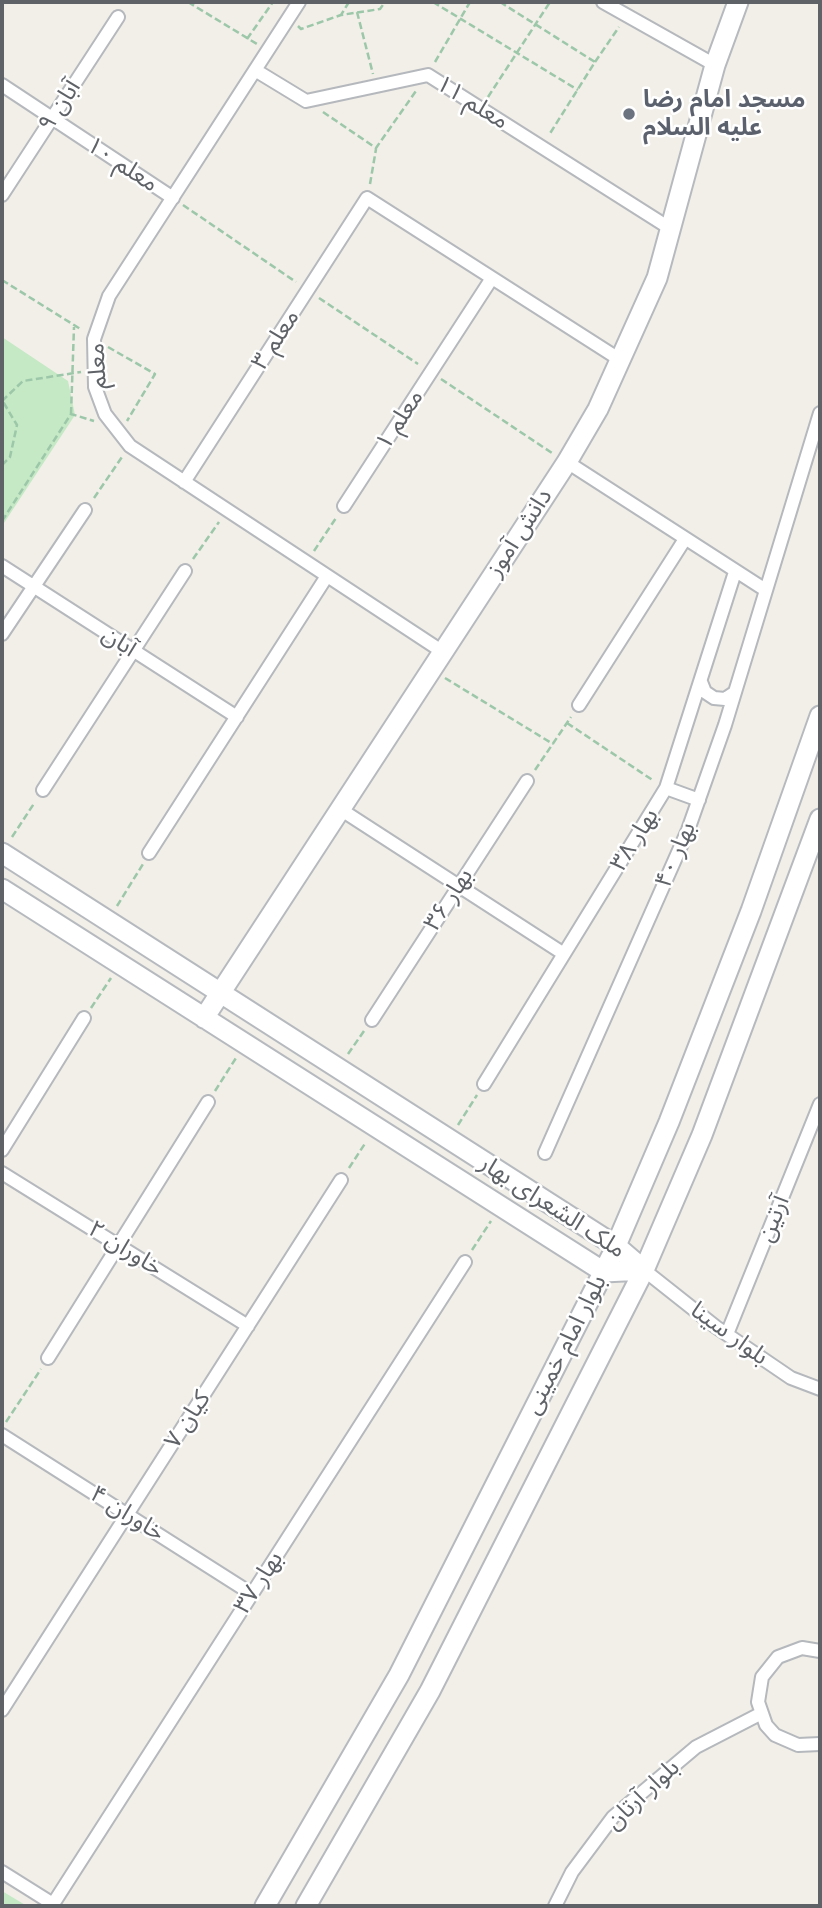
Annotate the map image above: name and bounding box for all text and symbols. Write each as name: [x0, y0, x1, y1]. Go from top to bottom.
street label: معلم ۱۱: [430, 70, 514, 136]
street label: آبان ۹: [33, 75, 87, 137]
place label: مسجد امام رضا علیه السلام: [643, 86, 806, 142]
marker: مسجد امام رضا علیه السلام: [621, 106, 637, 122]
street label: معلم ۱۰: [81, 131, 163, 199]
street label: معلم ۳: [246, 304, 306, 376]
street label: معلم: [82, 342, 114, 390]
street label: معلم ۱: [370, 384, 430, 456]
street label: دانش آموز: [481, 484, 559, 582]
street label: آبان: [96, 620, 142, 664]
street label: بهار ۳۸: [605, 803, 665, 877]
street label: بهار ۴۰: [649, 818, 703, 892]
street label: بهار ۳۶: [418, 863, 480, 937]
street label: ملک الشعرای بهار: [473, 1149, 631, 1265]
street label: آرتین: [752, 1192, 796, 1246]
street label: خاوران ۲: [82, 1215, 168, 1283]
street label: بلوار امام خمینی: [519, 1270, 613, 1420]
street label: بلوار سینا: [684, 1296, 774, 1372]
street label: کیان ۷: [159, 1386, 217, 1454]
street label: خاوران ۴: [84, 1480, 170, 1548]
street label: بهار ۳۷: [228, 1546, 290, 1620]
street label: بلوار آرتان: [600, 1754, 686, 1836]

